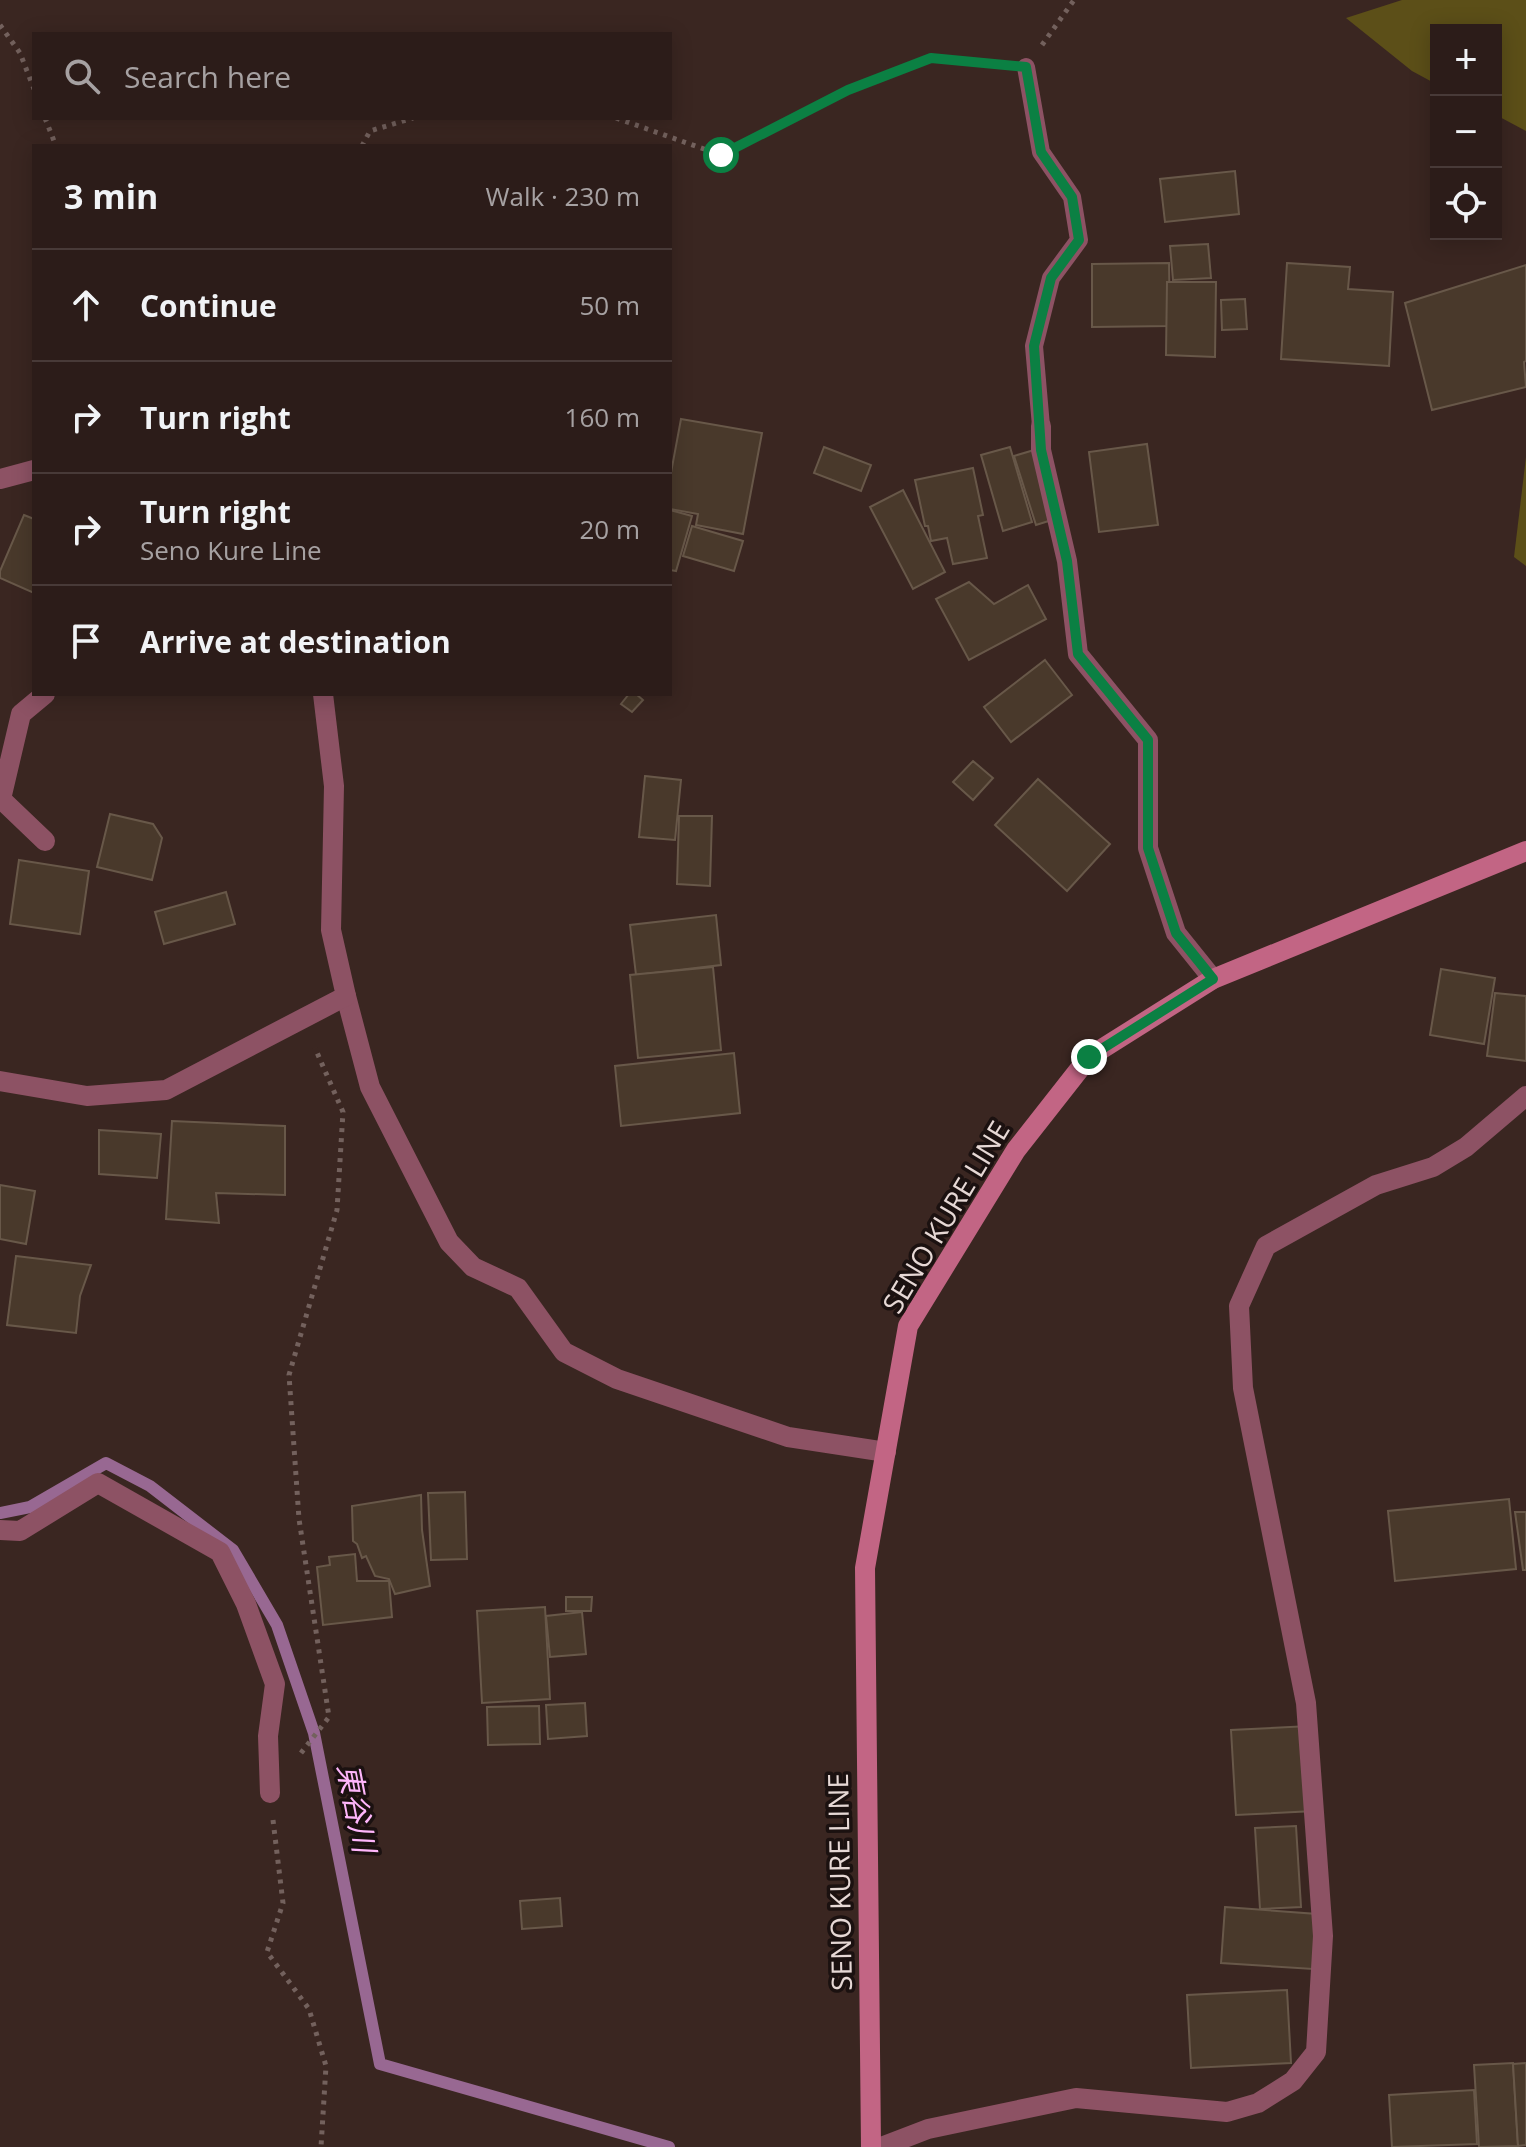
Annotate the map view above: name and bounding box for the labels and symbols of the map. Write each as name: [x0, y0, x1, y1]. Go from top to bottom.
route start: [703, 137, 739, 173]
route end: [1071, 1039, 1107, 1075]
street label: SENO KURE LINE: [873, 1113, 1018, 1320]
water label: 東谷川: [329, 1760, 387, 1859]
street label: SENO KURE LINE: [818, 1773, 860, 1991]

